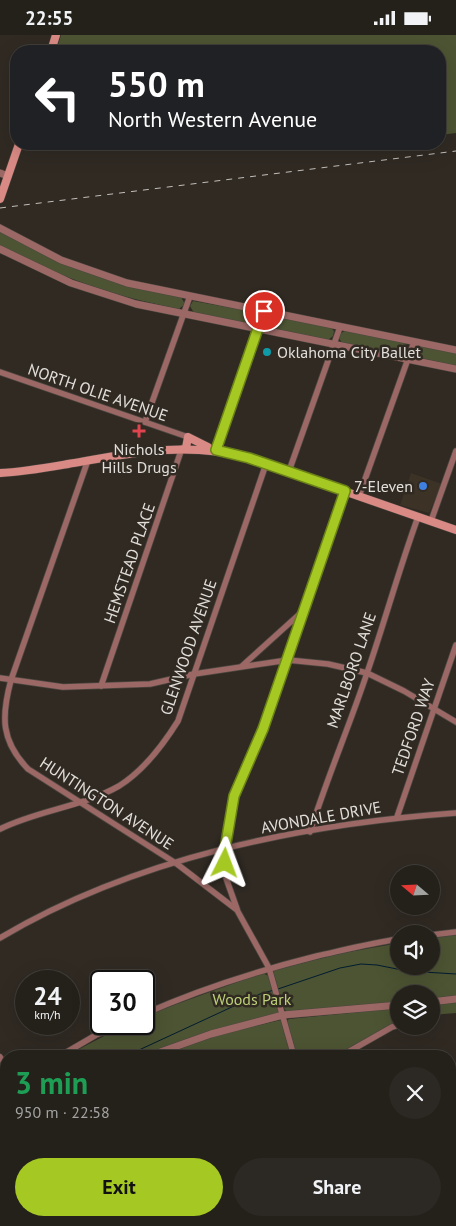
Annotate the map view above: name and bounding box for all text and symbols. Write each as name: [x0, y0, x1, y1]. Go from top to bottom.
text: 22:55: [25, 6, 73, 30]
text: 550 m: [108, 61, 205, 107]
icon: left: [25, 65, 90, 130]
text: North Western Avenue: [108, 105, 317, 133]
pin: [243, 290, 285, 332]
icon: arrive: [250, 297, 278, 325]
place label: Oklahoma City Ballet: [277, 342, 421, 362]
marker: Oklahoma City Ballet: [261, 346, 273, 358]
street label: NORTH OLIE AVENUE: [26, 359, 170, 425]
marker: Nichols Hills Drugs: [133, 425, 145, 437]
place label: Nichols Hills Drugs: [101, 439, 177, 477]
place label: 7-Eleven: [354, 476, 413, 496]
marker: 7-Eleven: [417, 480, 429, 492]
street label: HEMSTEAD PLACE: [99, 500, 159, 626]
street label: GLENWOOD AVENUE: [155, 576, 221, 718]
street label: MARLBORO LANE: [322, 609, 380, 731]
street label: TEDFORD WAY: [387, 676, 439, 778]
street label: HUNTINGTON AVENUE: [36, 752, 178, 854]
street label: AVONDALE DRIVE: [259, 797, 383, 837]
position arrow: [198, 836, 250, 888]
north arrow: [390, 865, 440, 915]
map controls: [390, 865, 440, 1035]
button: sound: [390, 925, 440, 975]
speed limit sign: 30: [90, 970, 155, 1035]
text: 24: [33, 980, 62, 1012]
button: layers: [390, 985, 440, 1035]
park label: Woods Park: [213, 989, 292, 1009]
text: km/h: [34, 1007, 61, 1022]
text: 3 min: [15, 1063, 88, 1102]
button: close: [389, 1067, 441, 1119]
text: 950 m · 22:58: [15, 1102, 110, 1122]
button: Exit: [15, 1158, 223, 1216]
button: Share: [233, 1158, 441, 1216]

